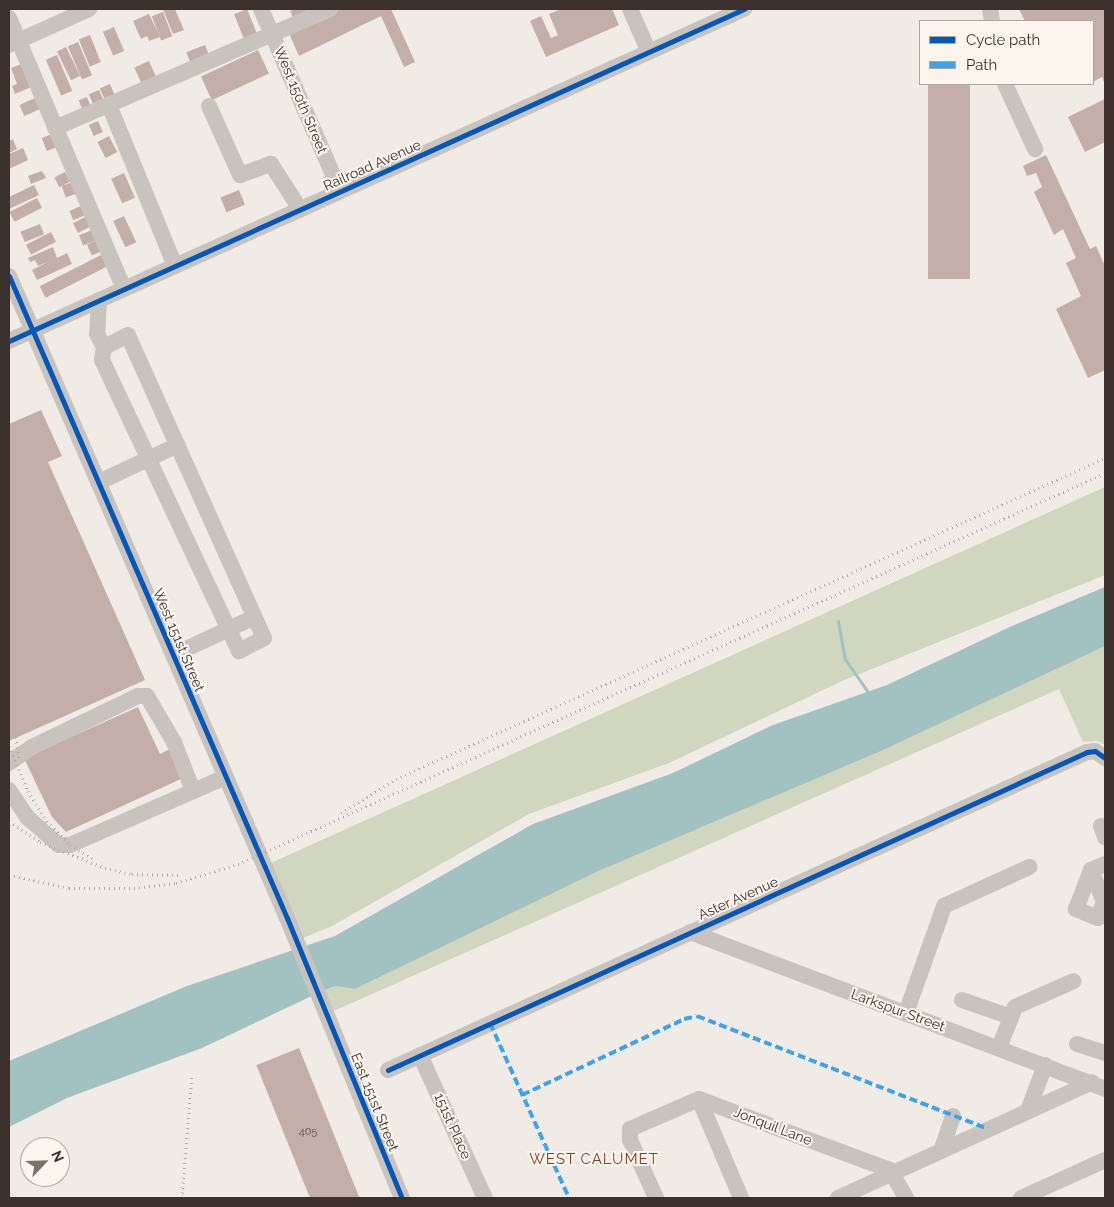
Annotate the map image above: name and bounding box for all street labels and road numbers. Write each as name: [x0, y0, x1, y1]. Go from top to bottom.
street label: West 150th Street: [271, 44, 331, 156]
street label: Railroad Avenue: [320, 136, 424, 194]
street label: West 151st Street: [150, 586, 208, 694]
street label: Aster Avenue: [695, 873, 781, 923]
street label: Larkspur Street: [849, 985, 947, 1035]
street label: East 151st Street: [348, 1050, 402, 1154]
street label: 151st Place: [431, 1090, 475, 1162]
street label: Jonquil Lane: [731, 1103, 815, 1149]

